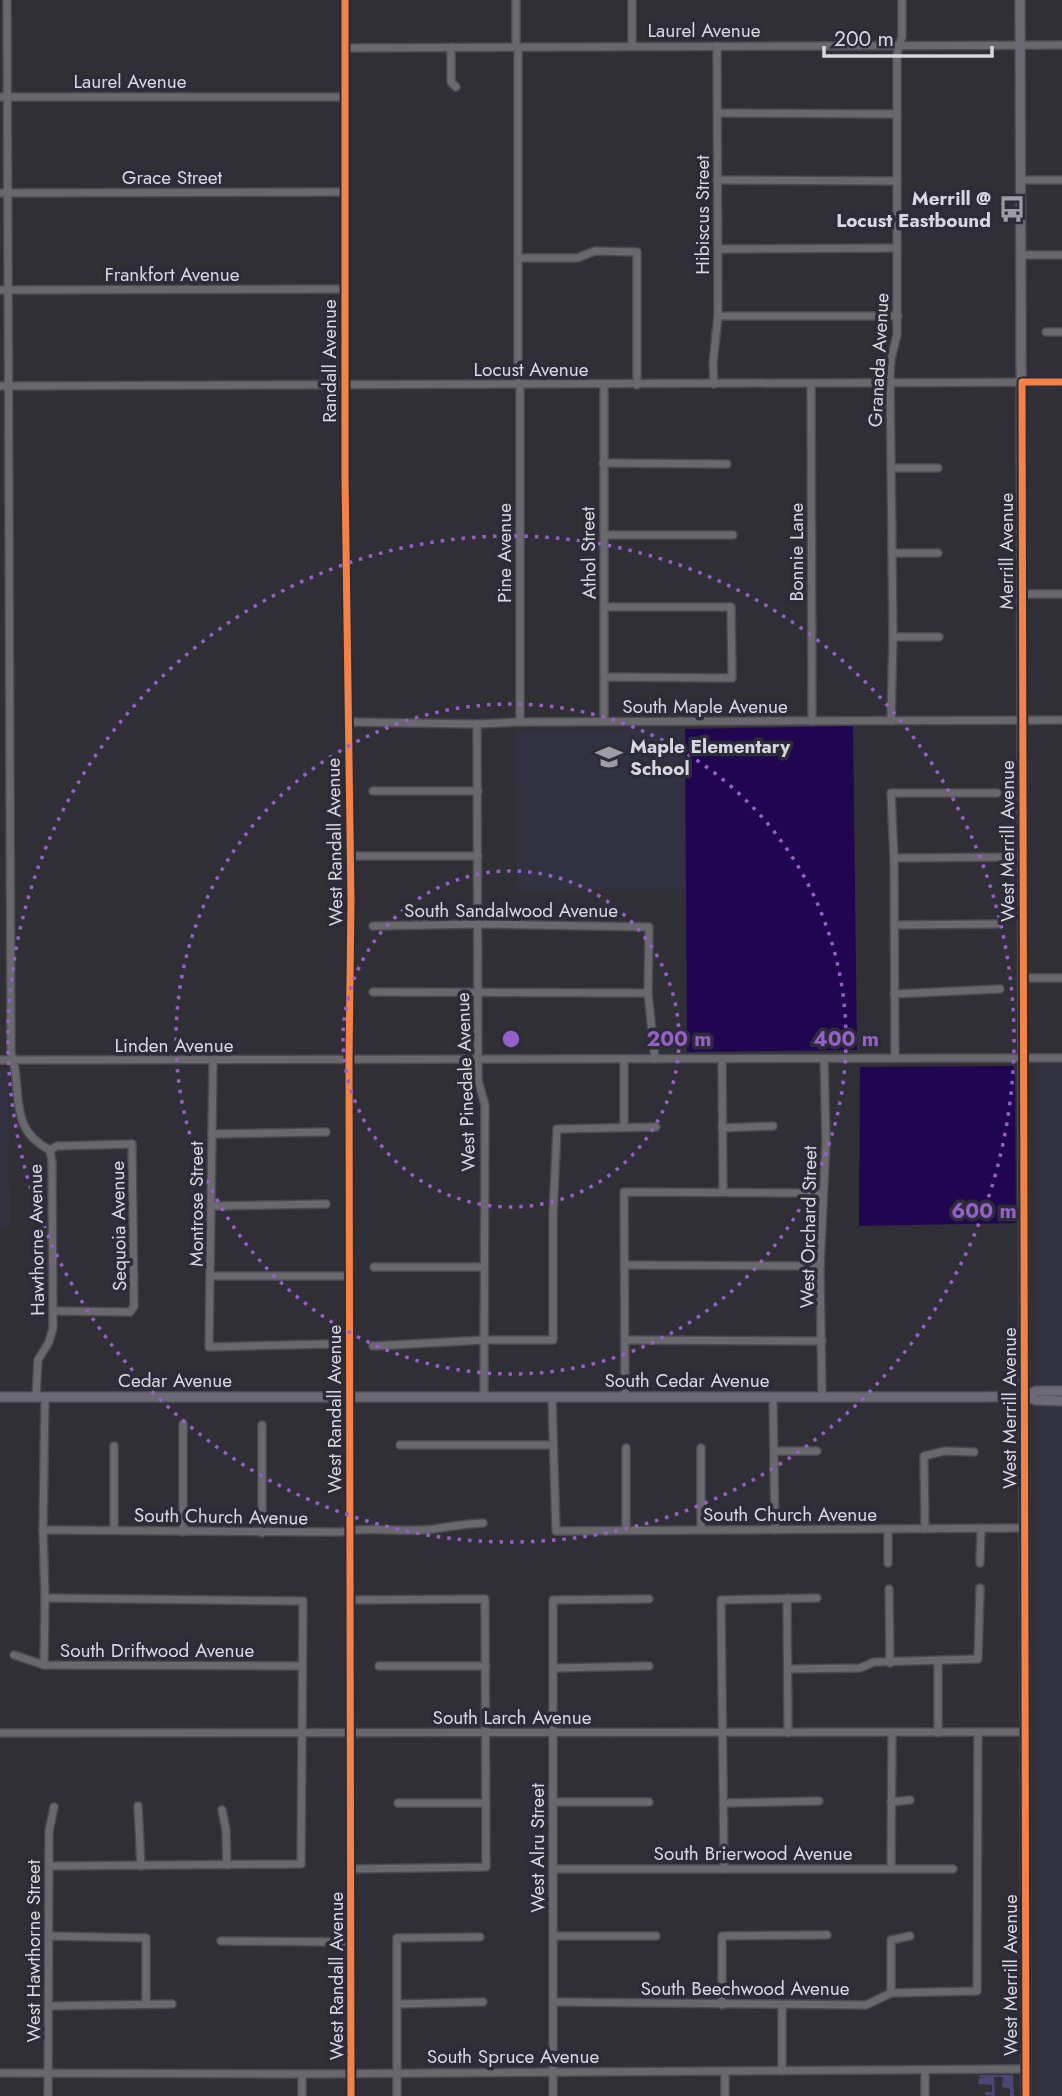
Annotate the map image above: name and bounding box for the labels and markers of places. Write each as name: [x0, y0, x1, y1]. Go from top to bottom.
place label: Merrill @ Locust Eastbound: [836, 185, 991, 234]
bus stop icon: Merrill @ Locust Eastbound: [997, 194, 1027, 224]
place label: Maple Elementary School: [630, 733, 791, 782]
school or university icon: Maple Elementary School: [594, 742, 624, 772]
centre of rings: [499, 1027, 523, 1051]

